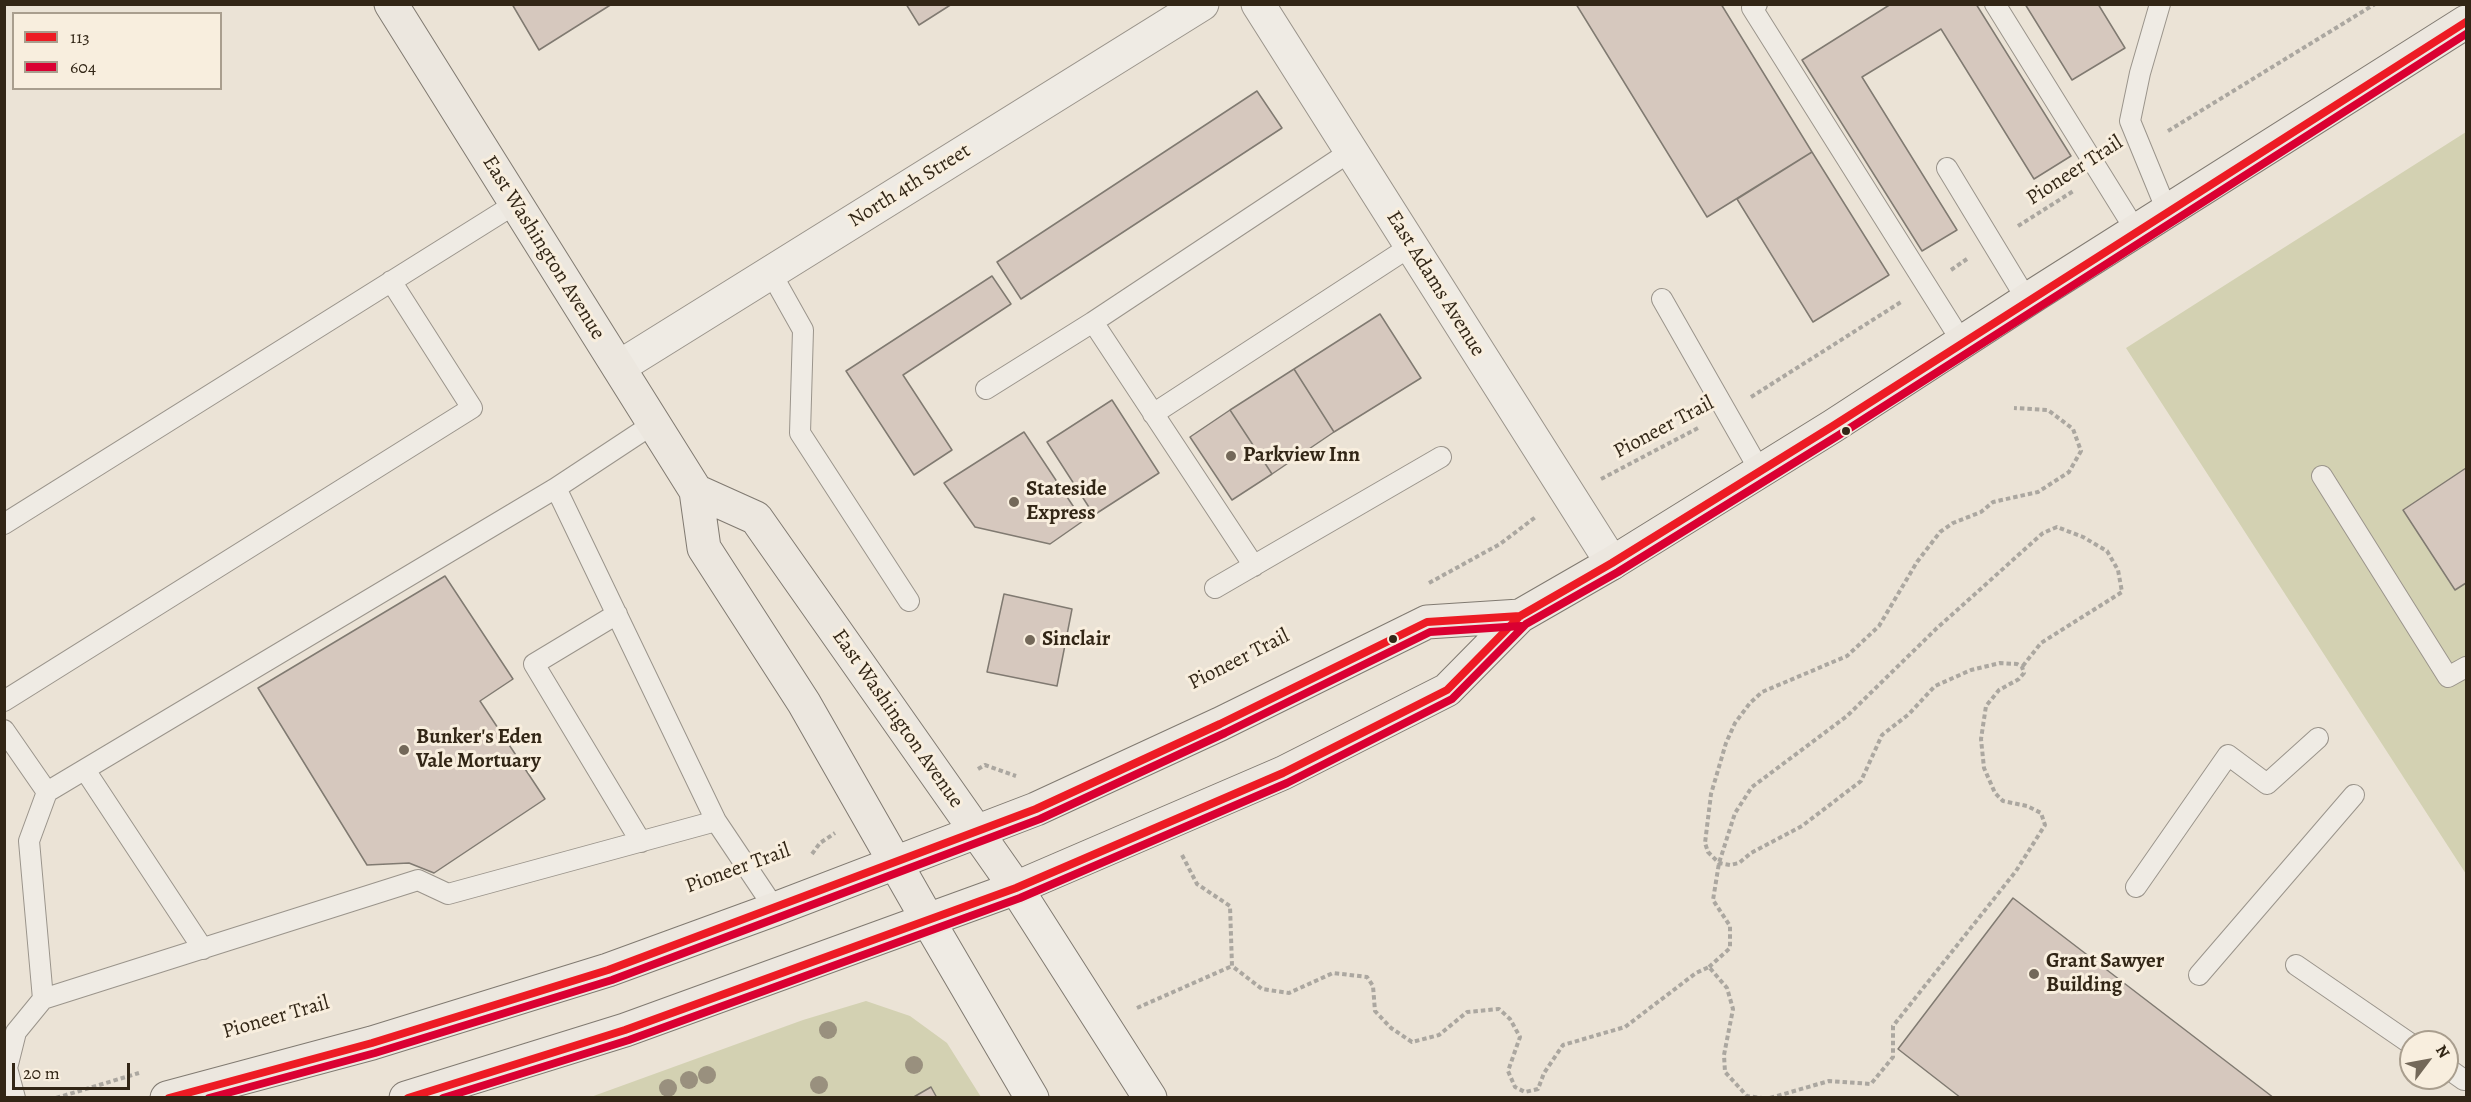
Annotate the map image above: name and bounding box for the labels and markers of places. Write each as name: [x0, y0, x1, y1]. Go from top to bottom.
unlabelled marker: [1840, 425, 1852, 437]
place label: Parkview Inn: [1243, 443, 1360, 469]
marker: Parkview Inn: [1224, 449, 1238, 463]
place label: Stateside Express: [1026, 477, 1107, 527]
marker: Stateside Express: [1007, 495, 1021, 509]
place label: Sinclair: [1042, 627, 1110, 653]
marker: Sinclair: [1023, 633, 1037, 647]
unlabelled marker: [1387, 633, 1399, 645]
place label: Bunker's Eden Vale Mortuary: [416, 725, 542, 775]
marker: Bunker's Eden Vale Mortuary: [397, 743, 411, 757]
place label: Grant Sawyer Building: [2046, 949, 2164, 999]
marker: Grant Sawyer Building: [2027, 967, 2041, 981]

